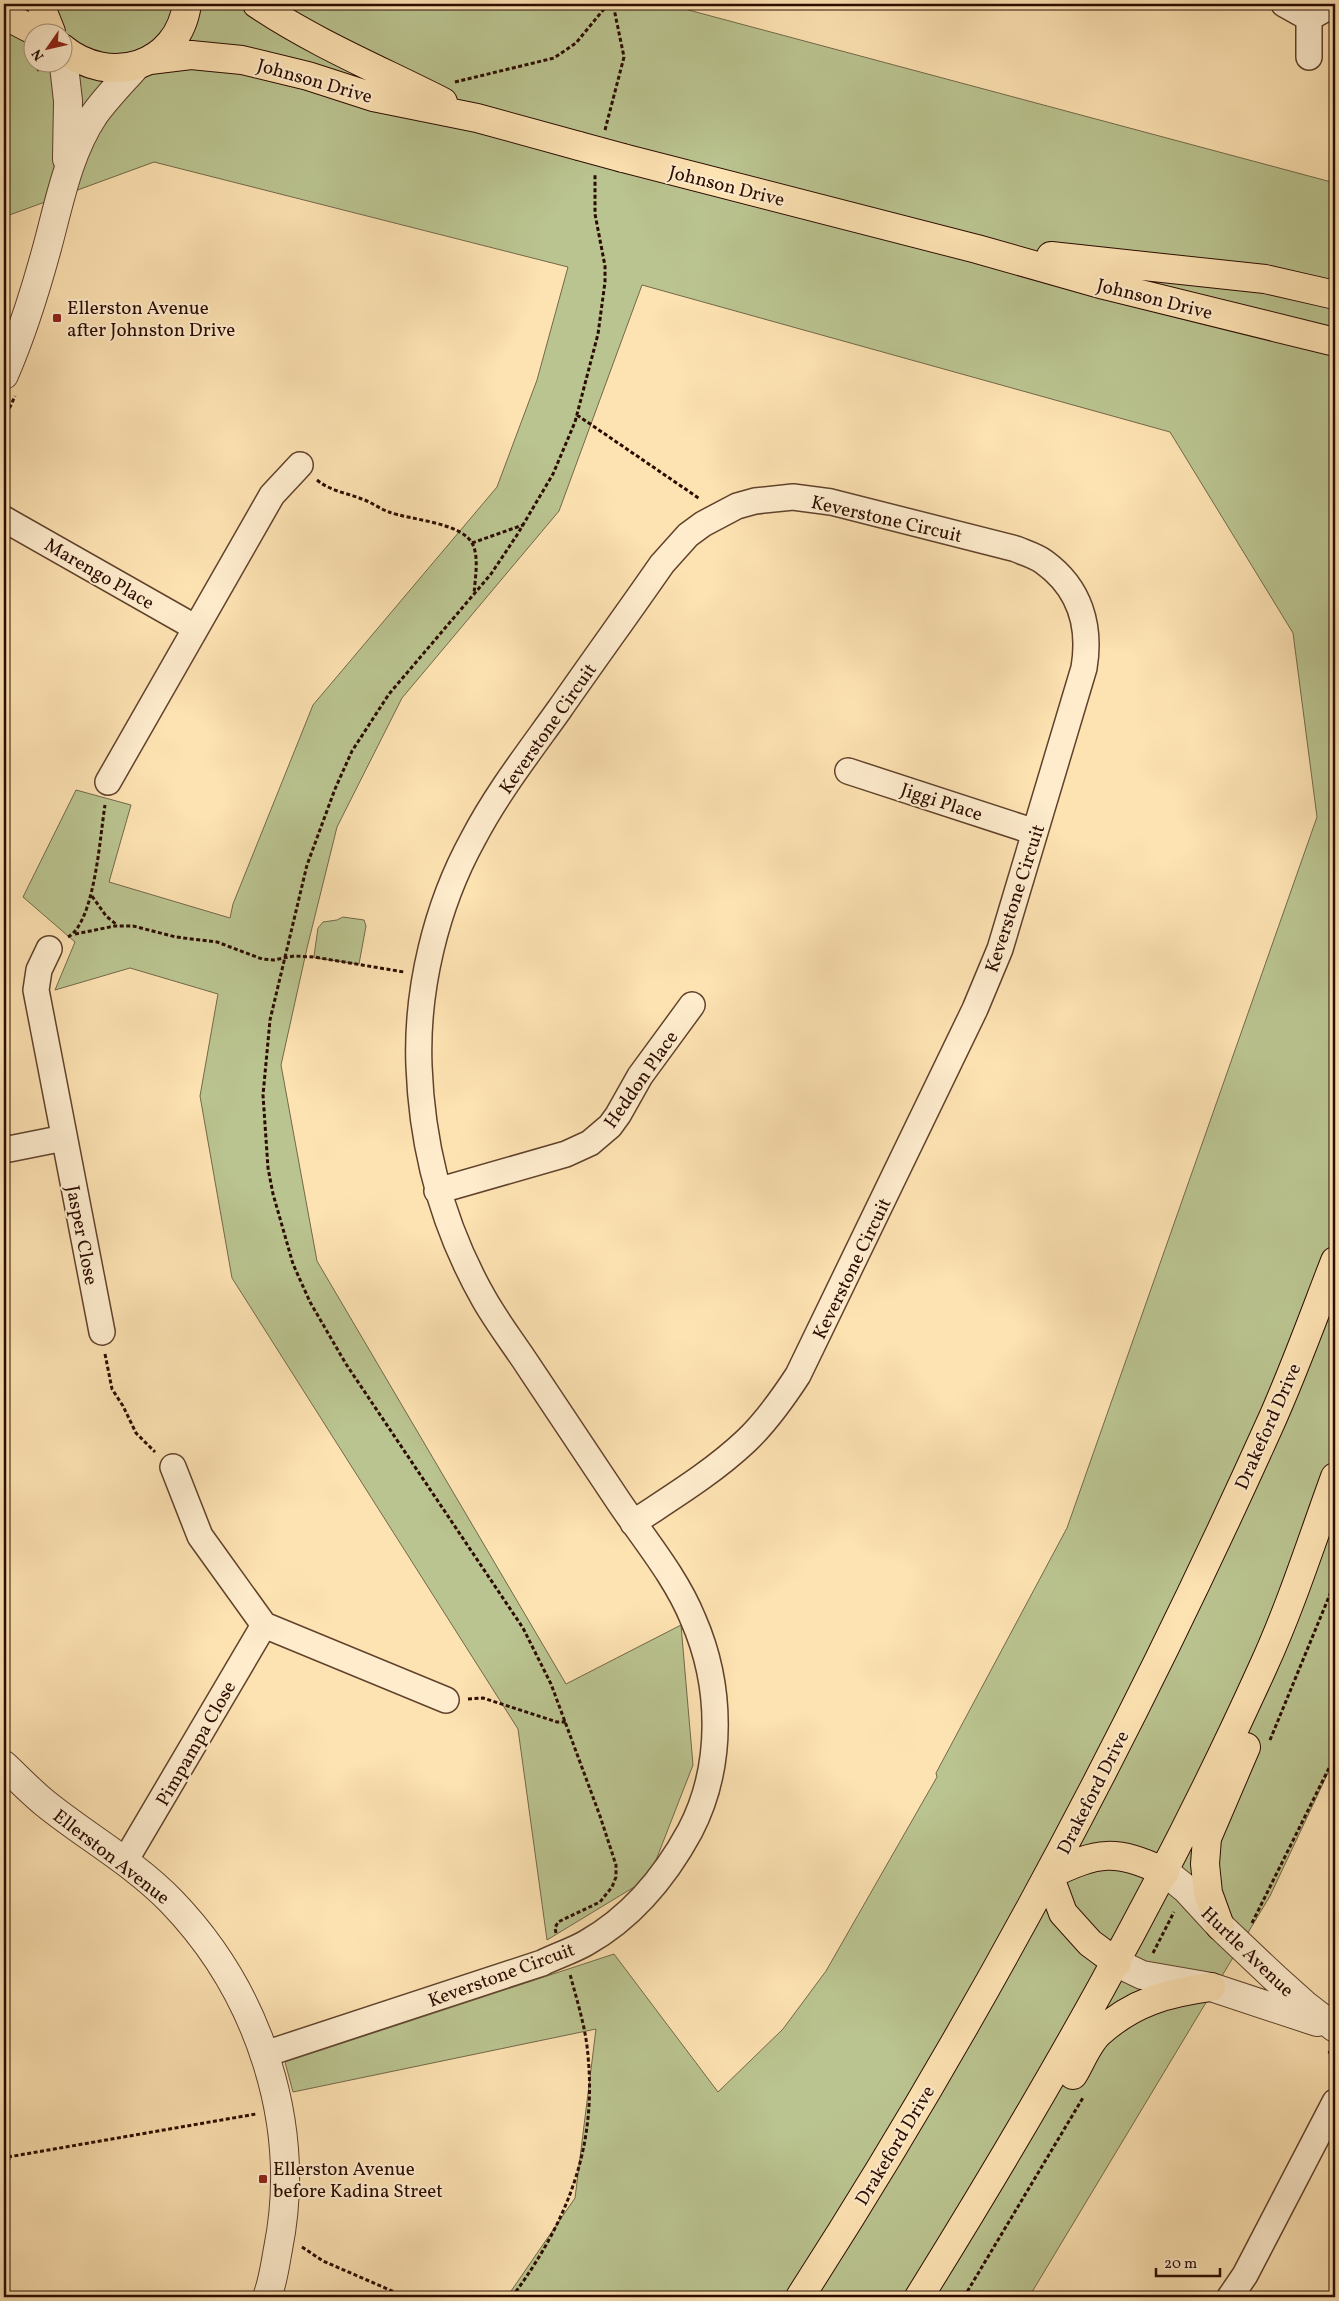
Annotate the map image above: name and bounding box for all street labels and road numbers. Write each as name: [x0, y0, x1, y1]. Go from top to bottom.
street label: Johnson Drive: [254, 53, 375, 111]
street label: Johnson Drive: [666, 160, 787, 214]
street label: Johnson Drive: [1094, 273, 1215, 327]
street label: Keverstone Circuit: [808, 490, 965, 550]
street label: Marengo Place: [39, 533, 159, 617]
street label: Keverstone Circuit: [494, 658, 604, 800]
street label: Jiggi Place: [897, 777, 986, 828]
street label: Keverstone Circuit: [980, 821, 1052, 976]
street label: Heddon Place: [598, 1026, 685, 1134]
street label: Jasper Close: [59, 1183, 103, 1287]
street label: Keverstone Circuit: [807, 1194, 898, 1344]
street label: Drakeford Drive: [1229, 1359, 1308, 1494]
street label: Pimpampa Close: [150, 1677, 243, 1811]
street label: Drakeford Drive: [1051, 1726, 1136, 1859]
street label: Ellerston Avenue: [47, 1804, 175, 1911]
street label: Hurtle Avenue: [1194, 1901, 1299, 2004]
street label: Keverstone Circuit: [425, 1937, 579, 2014]
street label: Drakeford Drive: [850, 2081, 942, 2211]

